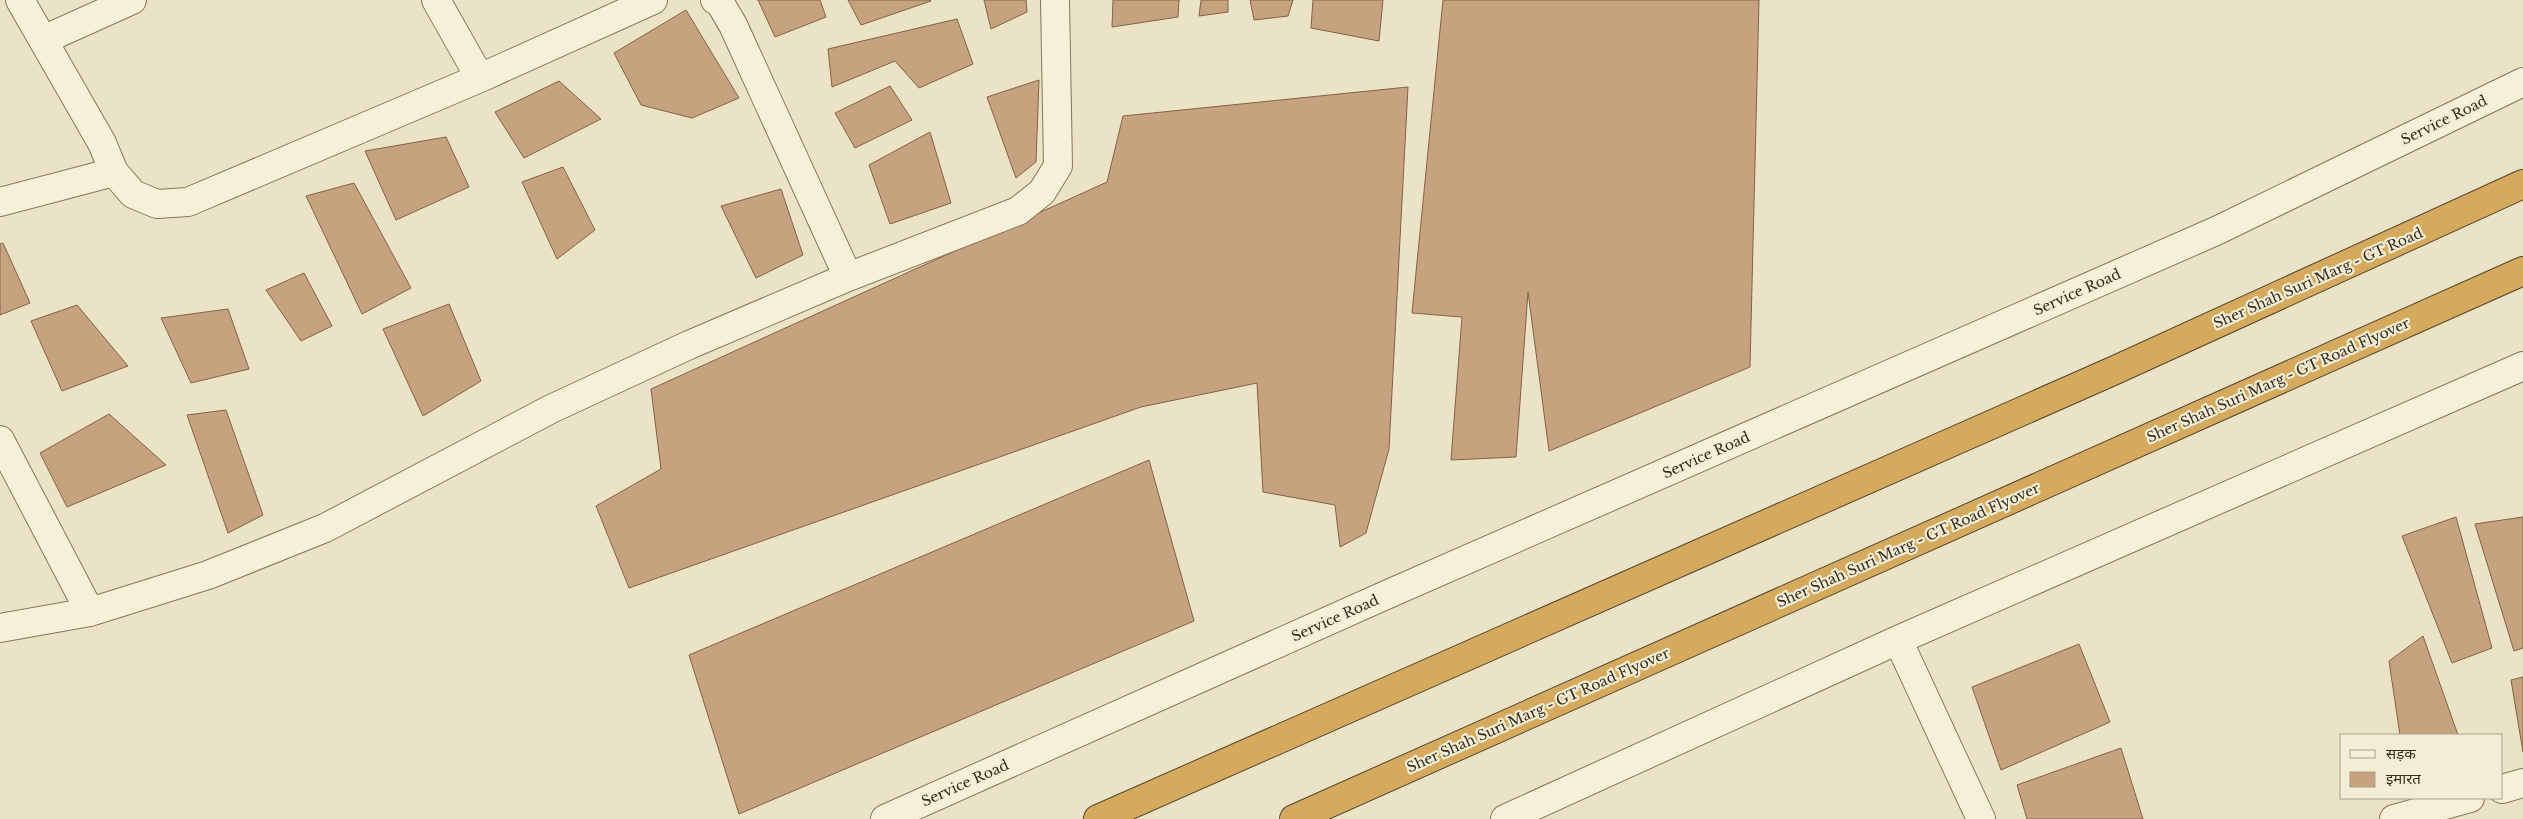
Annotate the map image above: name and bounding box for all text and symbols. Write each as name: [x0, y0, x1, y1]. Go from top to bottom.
street label: Service Road: [2398, 91, 2491, 149]
street label: Sher Shah Suri Marg - GT Road: [2210, 223, 2426, 332]
street label: Service Road: [2030, 264, 2124, 319]
street label: Sher Shah Suri Marg - GT Road Flyover: [2144, 314, 2412, 446]
street label: Service Road: [1659, 427, 1753, 482]
street label: Sher Shah Suri Marg - GT Road Flyover: [1774, 479, 2042, 611]
street label: Service Road: [1288, 590, 1382, 645]
street label: Sher Shah Suri Marg - GT Road Flyover: [1404, 644, 1672, 776]
legend: [2340, 734, 2503, 799]
text: सड़क: [2386, 744, 2416, 763]
street label: Service Road: [918, 755, 1012, 810]
text: इमारत: [2386, 769, 2421, 788]

